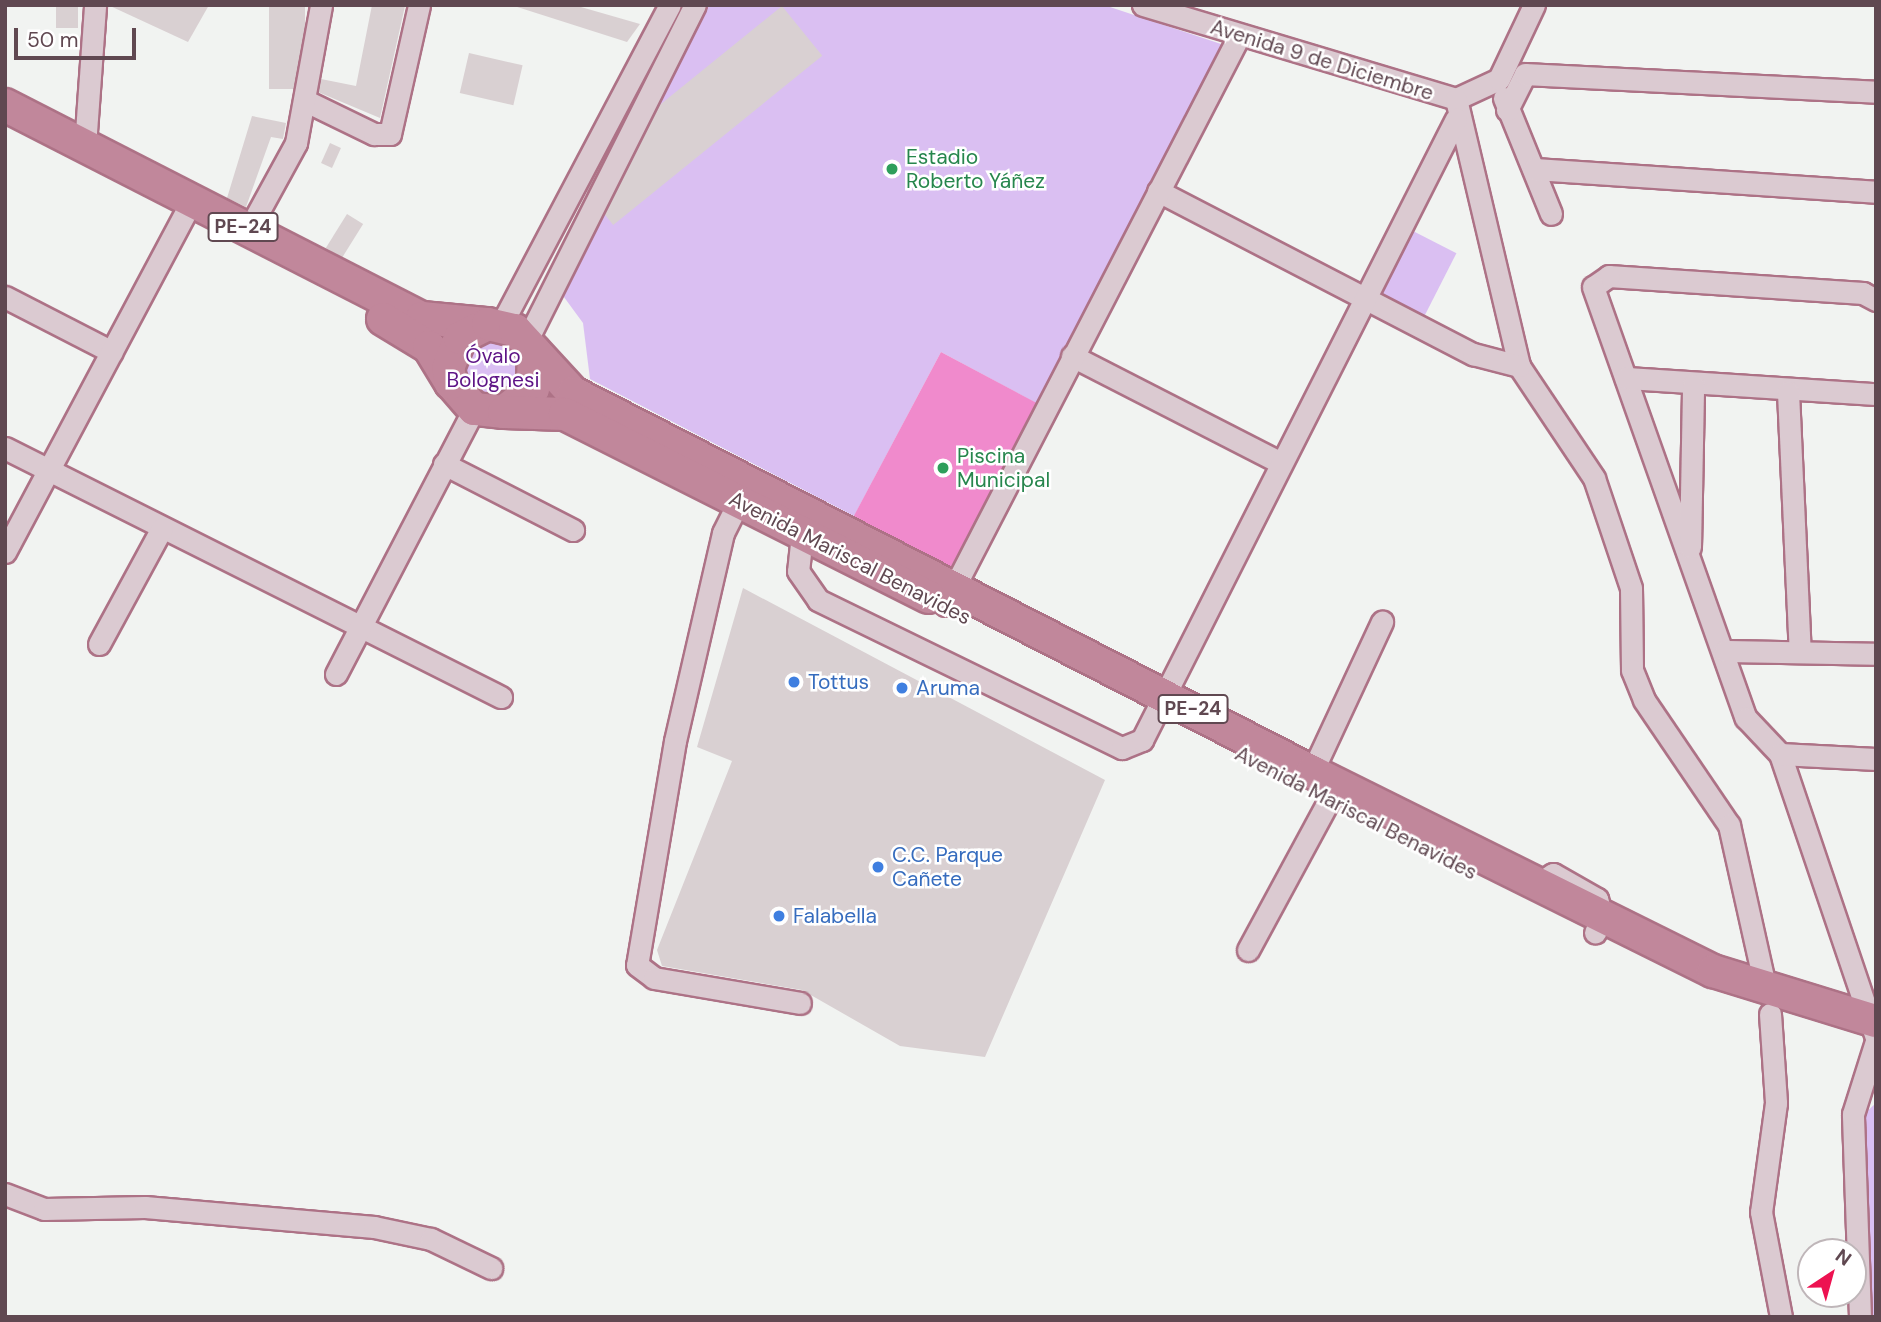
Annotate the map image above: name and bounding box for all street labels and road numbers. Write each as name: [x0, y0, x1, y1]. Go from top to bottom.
street label: Avenida 9 de Diciembre: [1208, 14, 1436, 106]
road number: PE-24: [206, 212, 280, 243]
street label: Avenida Mariscal Benavides: [725, 486, 975, 630]
road number: PE-24: [1156, 694, 1230, 724]
street label: Avenida Mariscal Benavides: [1231, 741, 1481, 885]

